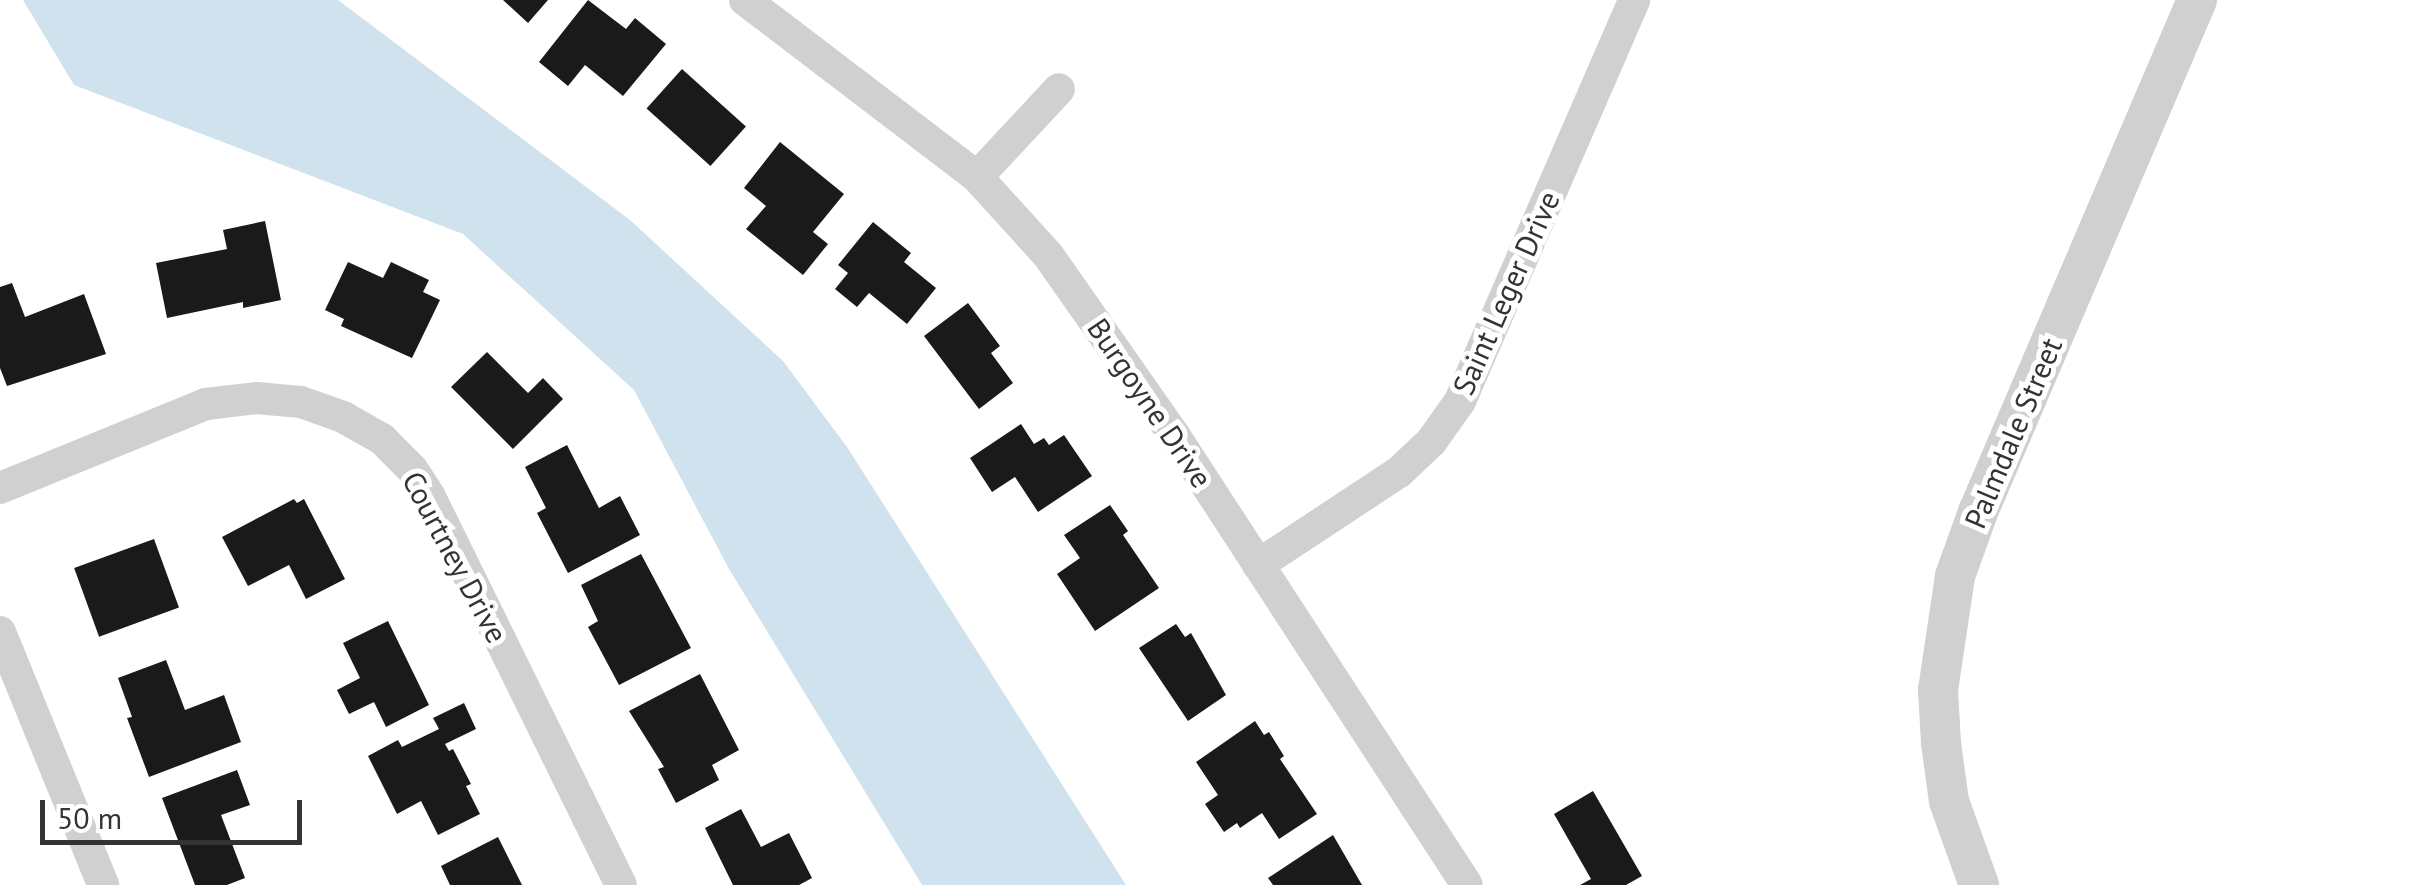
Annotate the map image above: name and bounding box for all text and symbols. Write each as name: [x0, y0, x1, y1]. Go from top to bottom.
street label: Saint Leger Drive: [1445, 186, 1567, 400]
street label: Burgoyne Drive: [1080, 311, 1220, 495]
street label: Palmdale Street: [1957, 332, 2069, 534]
street label: Courtney Drive: [395, 465, 515, 649]
scale bar: [45, 780, 308, 842]
text: 50 m: [57, 798, 122, 837]

